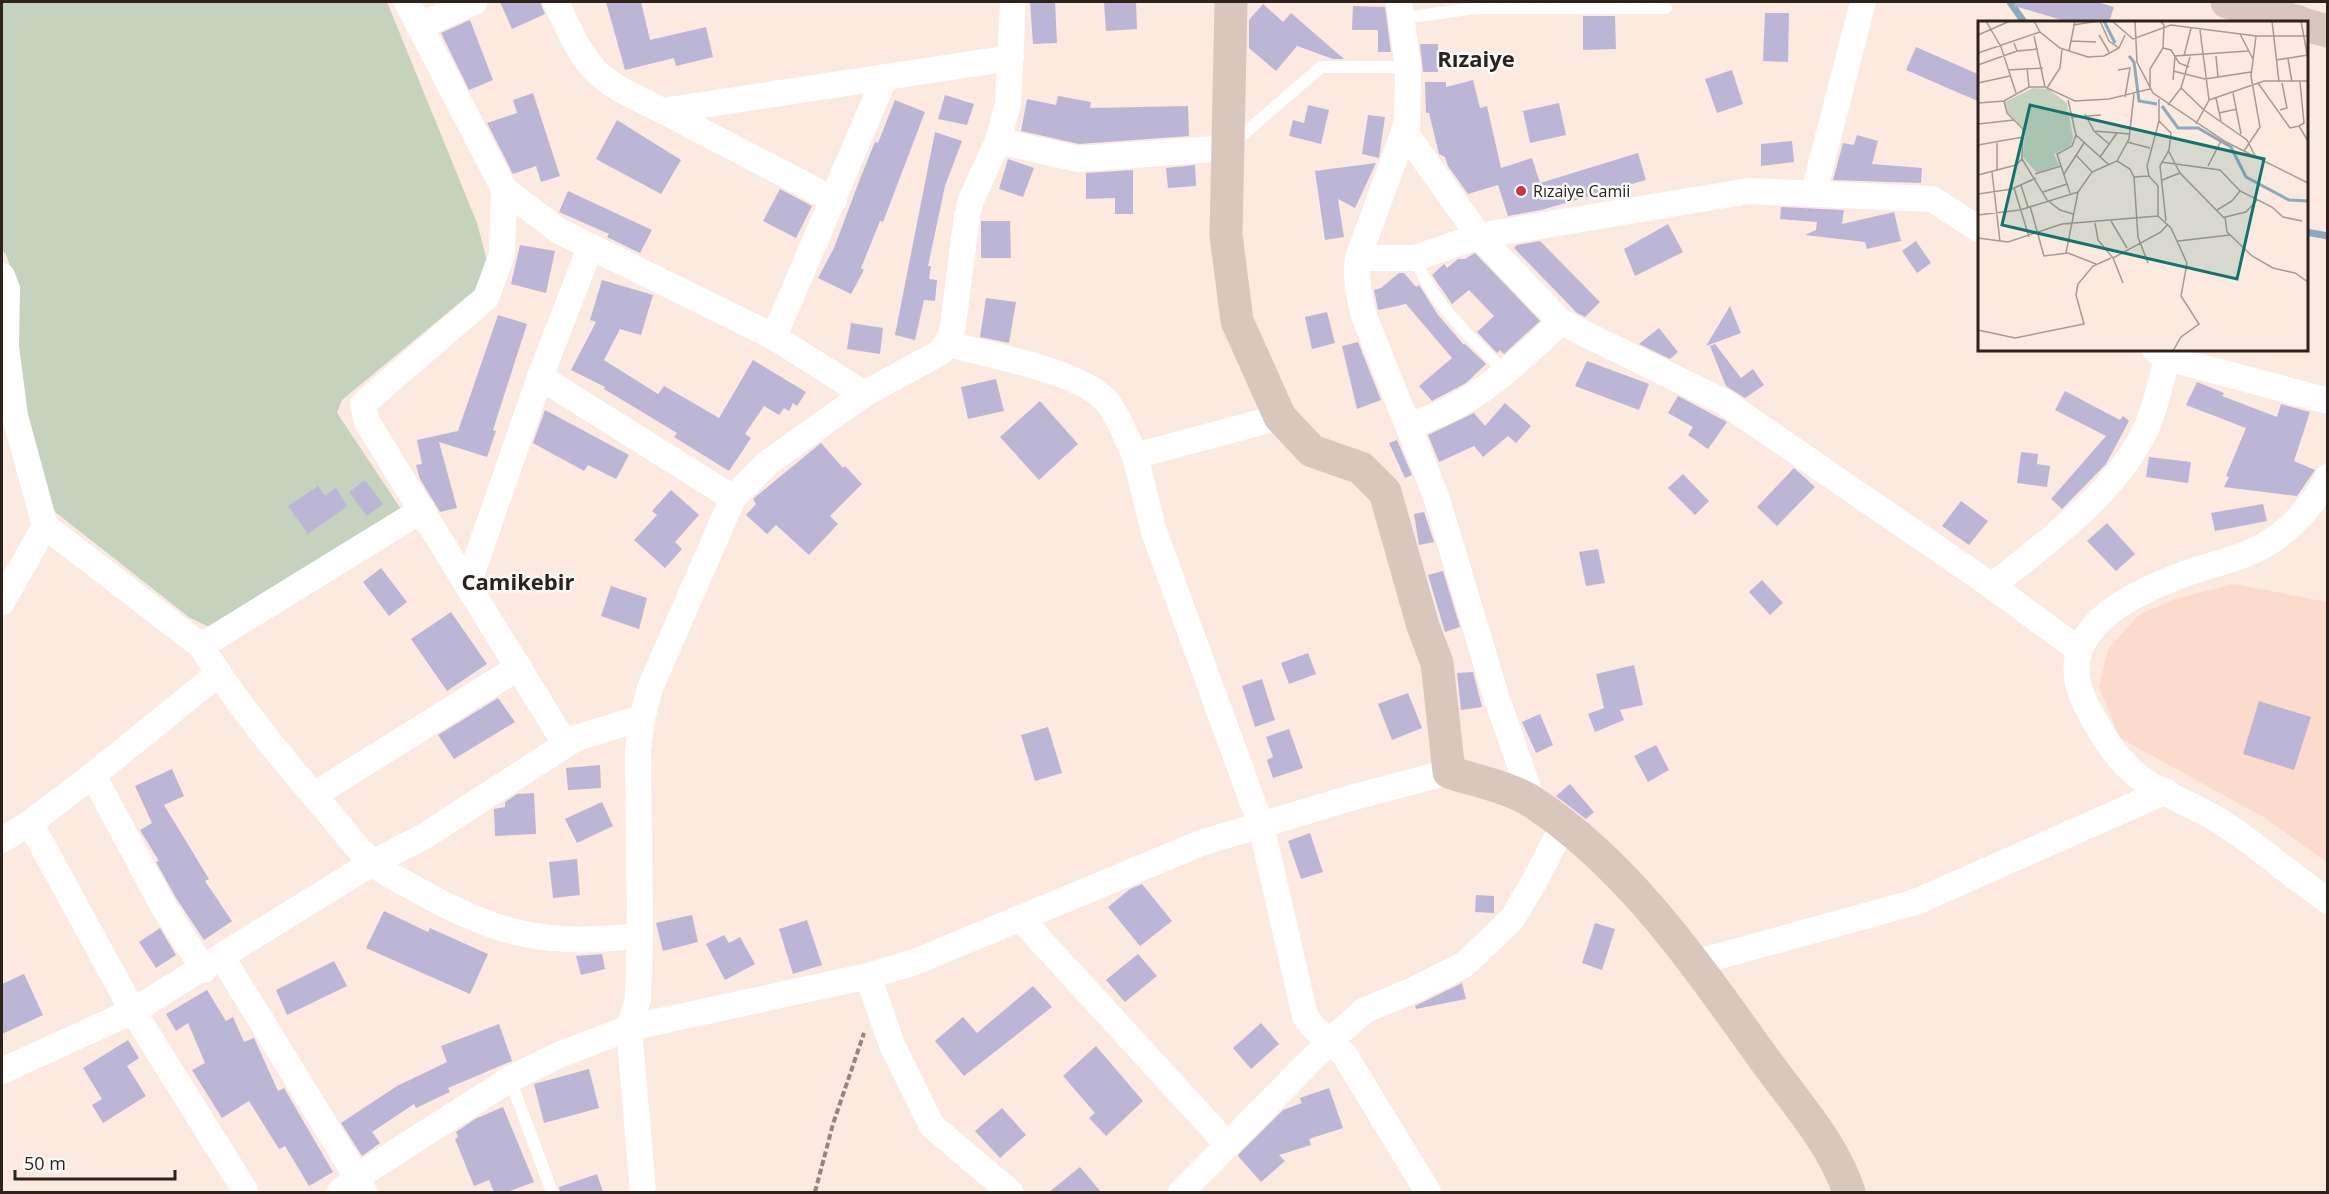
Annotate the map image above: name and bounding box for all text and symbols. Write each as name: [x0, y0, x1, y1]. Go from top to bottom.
inset map: [1978, 21, 2308, 351]
district label: Rızaiye: [1437, 43, 1515, 73]
place label: Rızaiye Camii: [1533, 180, 1630, 202]
marker: Rızaiye Camii: [1514, 184, 1528, 198]
district label: Camikebir: [462, 566, 574, 596]
scale bar: [15, 1143, 176, 1181]
text: 50 m: [24, 1151, 66, 1175]

